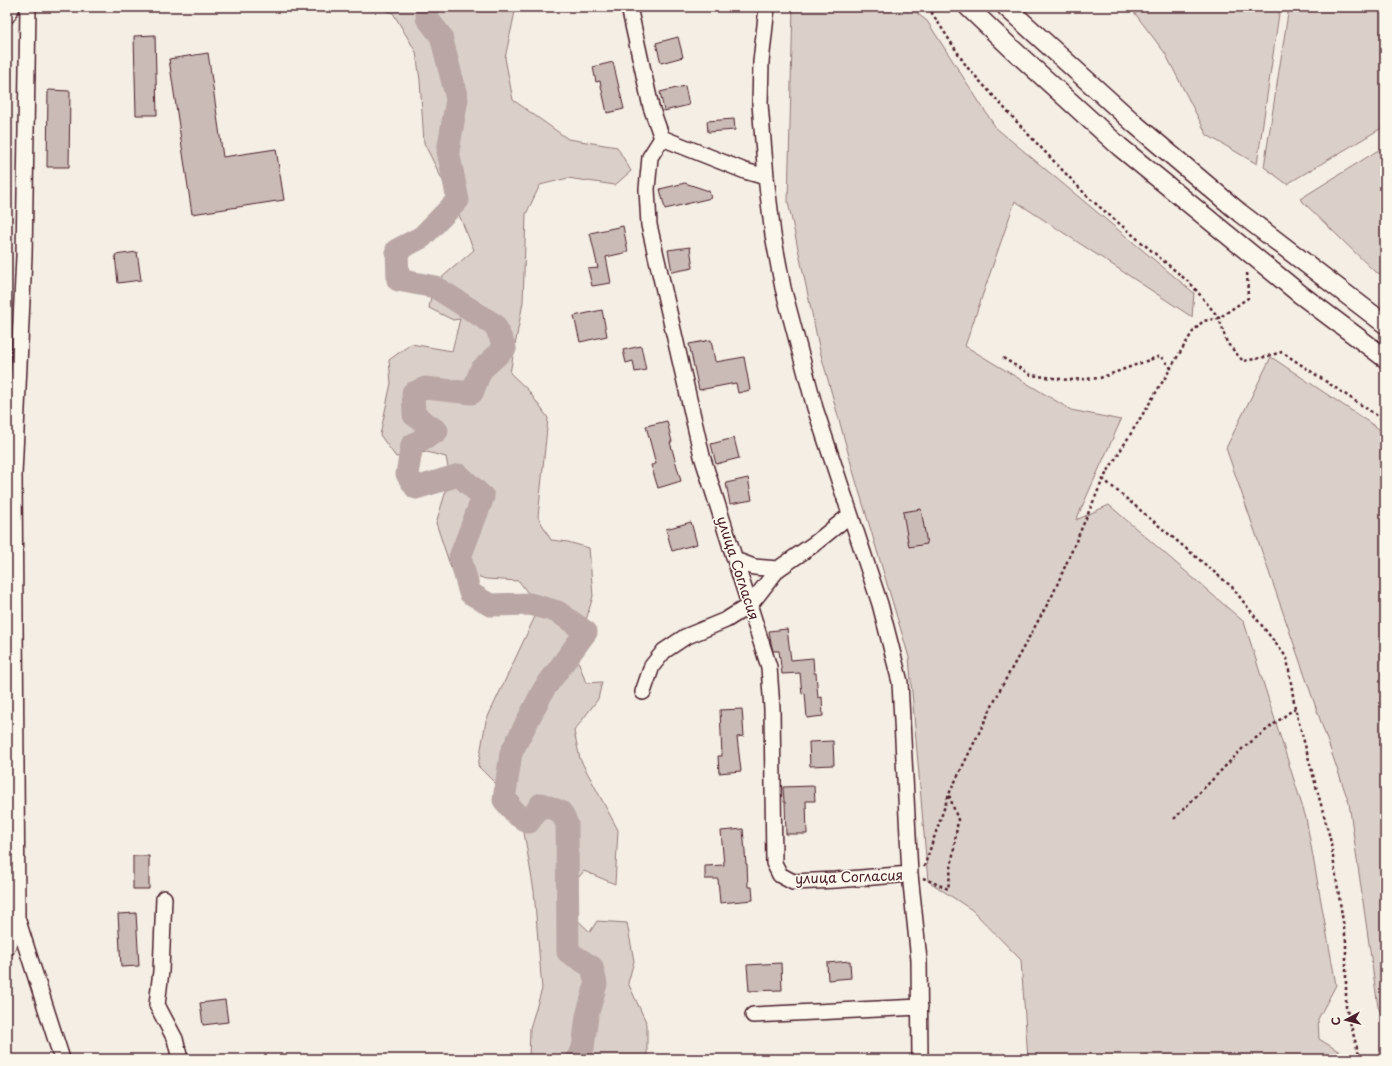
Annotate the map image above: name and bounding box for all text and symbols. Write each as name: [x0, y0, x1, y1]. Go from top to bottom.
street label: улица Согласия: [712, 513, 765, 623]
street label: улица Согласия: [795, 864, 903, 889]
north arrow: [1326, 1000, 1366, 1040]
text: С: [1327, 1016, 1345, 1026]

